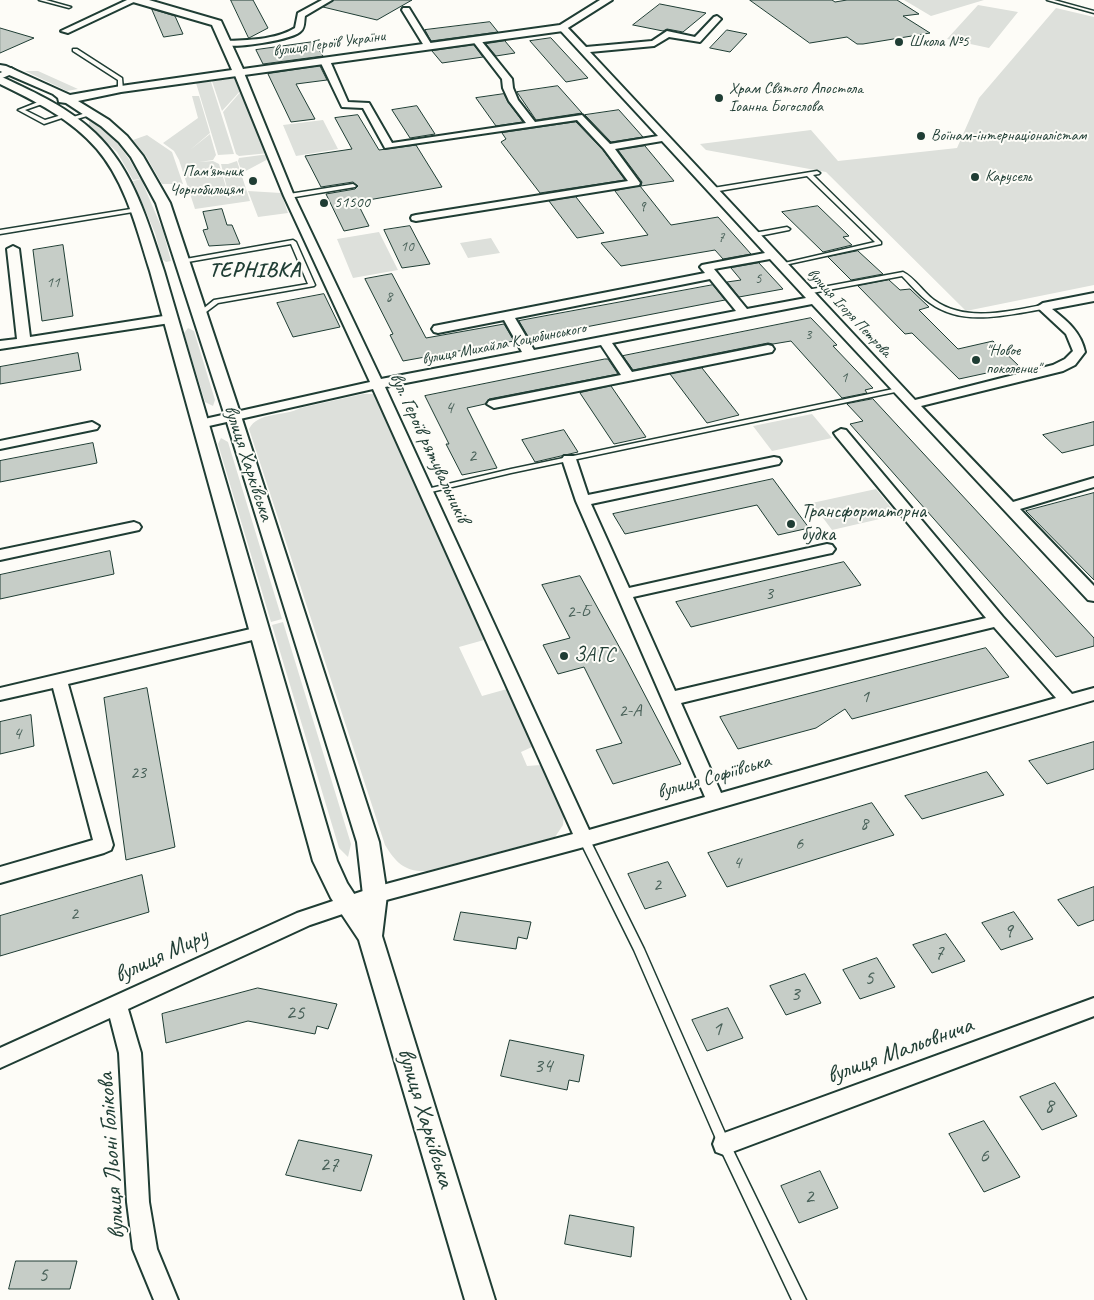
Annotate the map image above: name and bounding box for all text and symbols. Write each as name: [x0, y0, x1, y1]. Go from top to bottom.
street label: вулиця Героїв України: [272, 27, 386, 61]
place label: Школа №5: [909, 32, 969, 52]
marker: Школа №5: [893, 36, 905, 48]
place label: Храм Святого Апостола Іоанна Богослова: [729, 79, 863, 117]
marker: Храм Святого Апостола Іоанна Богослова: [713, 92, 725, 104]
place label: Воїнам-інтернаціоналістам: [931, 126, 1086, 146]
marker: Воїнам-інтернаціоналістам: [915, 130, 927, 142]
place label: Пам'ятник Чорнобильцям: [169, 162, 243, 200]
place label: Карусель: [985, 167, 1032, 187]
marker: Карусель: [969, 171, 981, 183]
marker: Пам'ятник Чорнобильцям: [247, 175, 259, 187]
place label: 51500: [334, 193, 370, 213]
marker: 51500: [318, 197, 330, 209]
house number: 9: [639, 198, 645, 216]
house number: 7: [718, 229, 724, 247]
house number: 10: [400, 238, 414, 256]
district label: ТЕРНІВКА: [206, 257, 304, 283]
street label: вулиця Ігоря Петрова: [803, 264, 895, 362]
house number: 5: [755, 270, 761, 288]
house number: 11: [46, 274, 60, 292]
house number: 8: [386, 288, 392, 306]
street label: вулиця Михайла Коцюбинського: [420, 319, 588, 369]
house number: 3: [805, 326, 811, 344]
place label: "Новое поколение": [986, 341, 1041, 379]
marker: "Новое поколение": [970, 354, 982, 366]
street label: вул. Героїв рятувальників: [384, 369, 474, 527]
house number: 1: [841, 369, 847, 387]
house number: 4: [445, 397, 453, 419]
street label: вулиця Харківська: [218, 402, 278, 524]
house number: 2: [468, 445, 476, 467]
place label: Трансформаторна будка: [801, 500, 926, 547]
marker: Трансформаторна будка: [785, 518, 797, 530]
house number: 3: [765, 583, 773, 605]
house number: 2-Б: [566, 601, 590, 623]
place label: ЗАГС: [574, 644, 615, 668]
marker: ЗАГС: [558, 650, 570, 662]
house number: 1: [861, 686, 869, 708]
house number: 2-А: [618, 700, 642, 722]
house number: 4: [13, 723, 21, 745]
street label: вулиця Софіївська: [654, 749, 774, 805]
house number: 23: [130, 762, 146, 784]
house number: 8: [860, 813, 868, 835]
house number: 6: [795, 833, 803, 855]
house number: 4: [733, 852, 741, 874]
house number: 2: [653, 874, 661, 896]
house number: 2: [70, 903, 78, 925]
house number: 9: [1003, 918, 1013, 944]
street label: вулиця Миру: [110, 922, 212, 990]
house number: 7: [934, 940, 944, 966]
house number: 5: [864, 965, 874, 991]
house number: 3: [790, 981, 800, 1007]
house number: 25: [286, 1000, 304, 1026]
street label: вулиця Мальовнича: [823, 1011, 977, 1091]
house number: 1: [712, 1016, 722, 1042]
street label: вулиця Харківська: [390, 1045, 460, 1191]
house number: 34: [534, 1053, 552, 1079]
street label: вулиця Льоні Голікова: [92, 1072, 132, 1240]
house number: 8: [1044, 1093, 1054, 1119]
house number: 6: [979, 1143, 989, 1169]
house number: 27: [320, 1152, 338, 1178]
house number: 2: [804, 1184, 814, 1210]
house number: 5: [38, 1262, 48, 1288]

